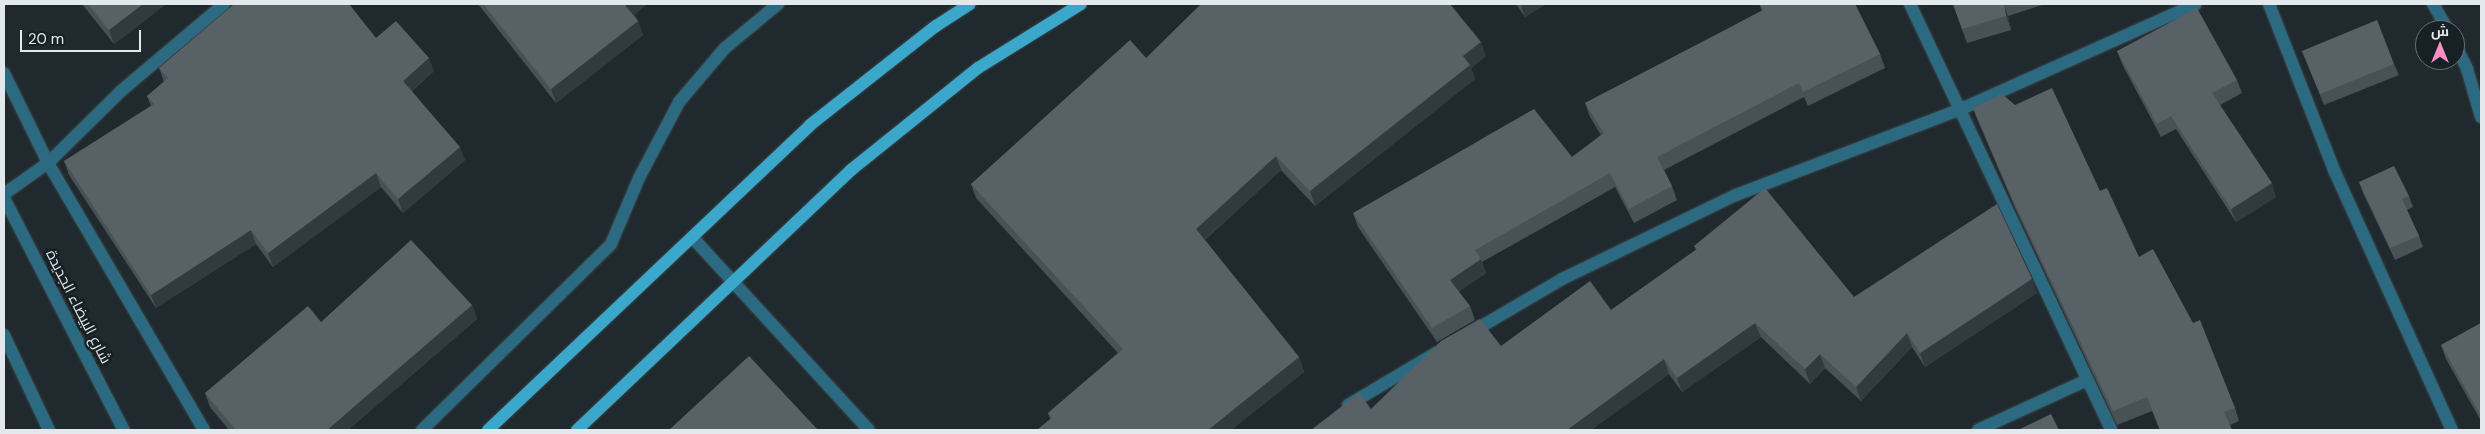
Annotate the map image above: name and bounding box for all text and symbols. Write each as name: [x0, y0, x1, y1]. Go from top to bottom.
scale bar: [22, 20, 144, 52]
north arrow: [2415, 20, 2465, 70]
text: ش: [2431, 22, 2449, 40]
text: 20 m: [28, 29, 64, 49]
street label: شارع البيضاء الجديدة: [42, 247, 114, 367]

